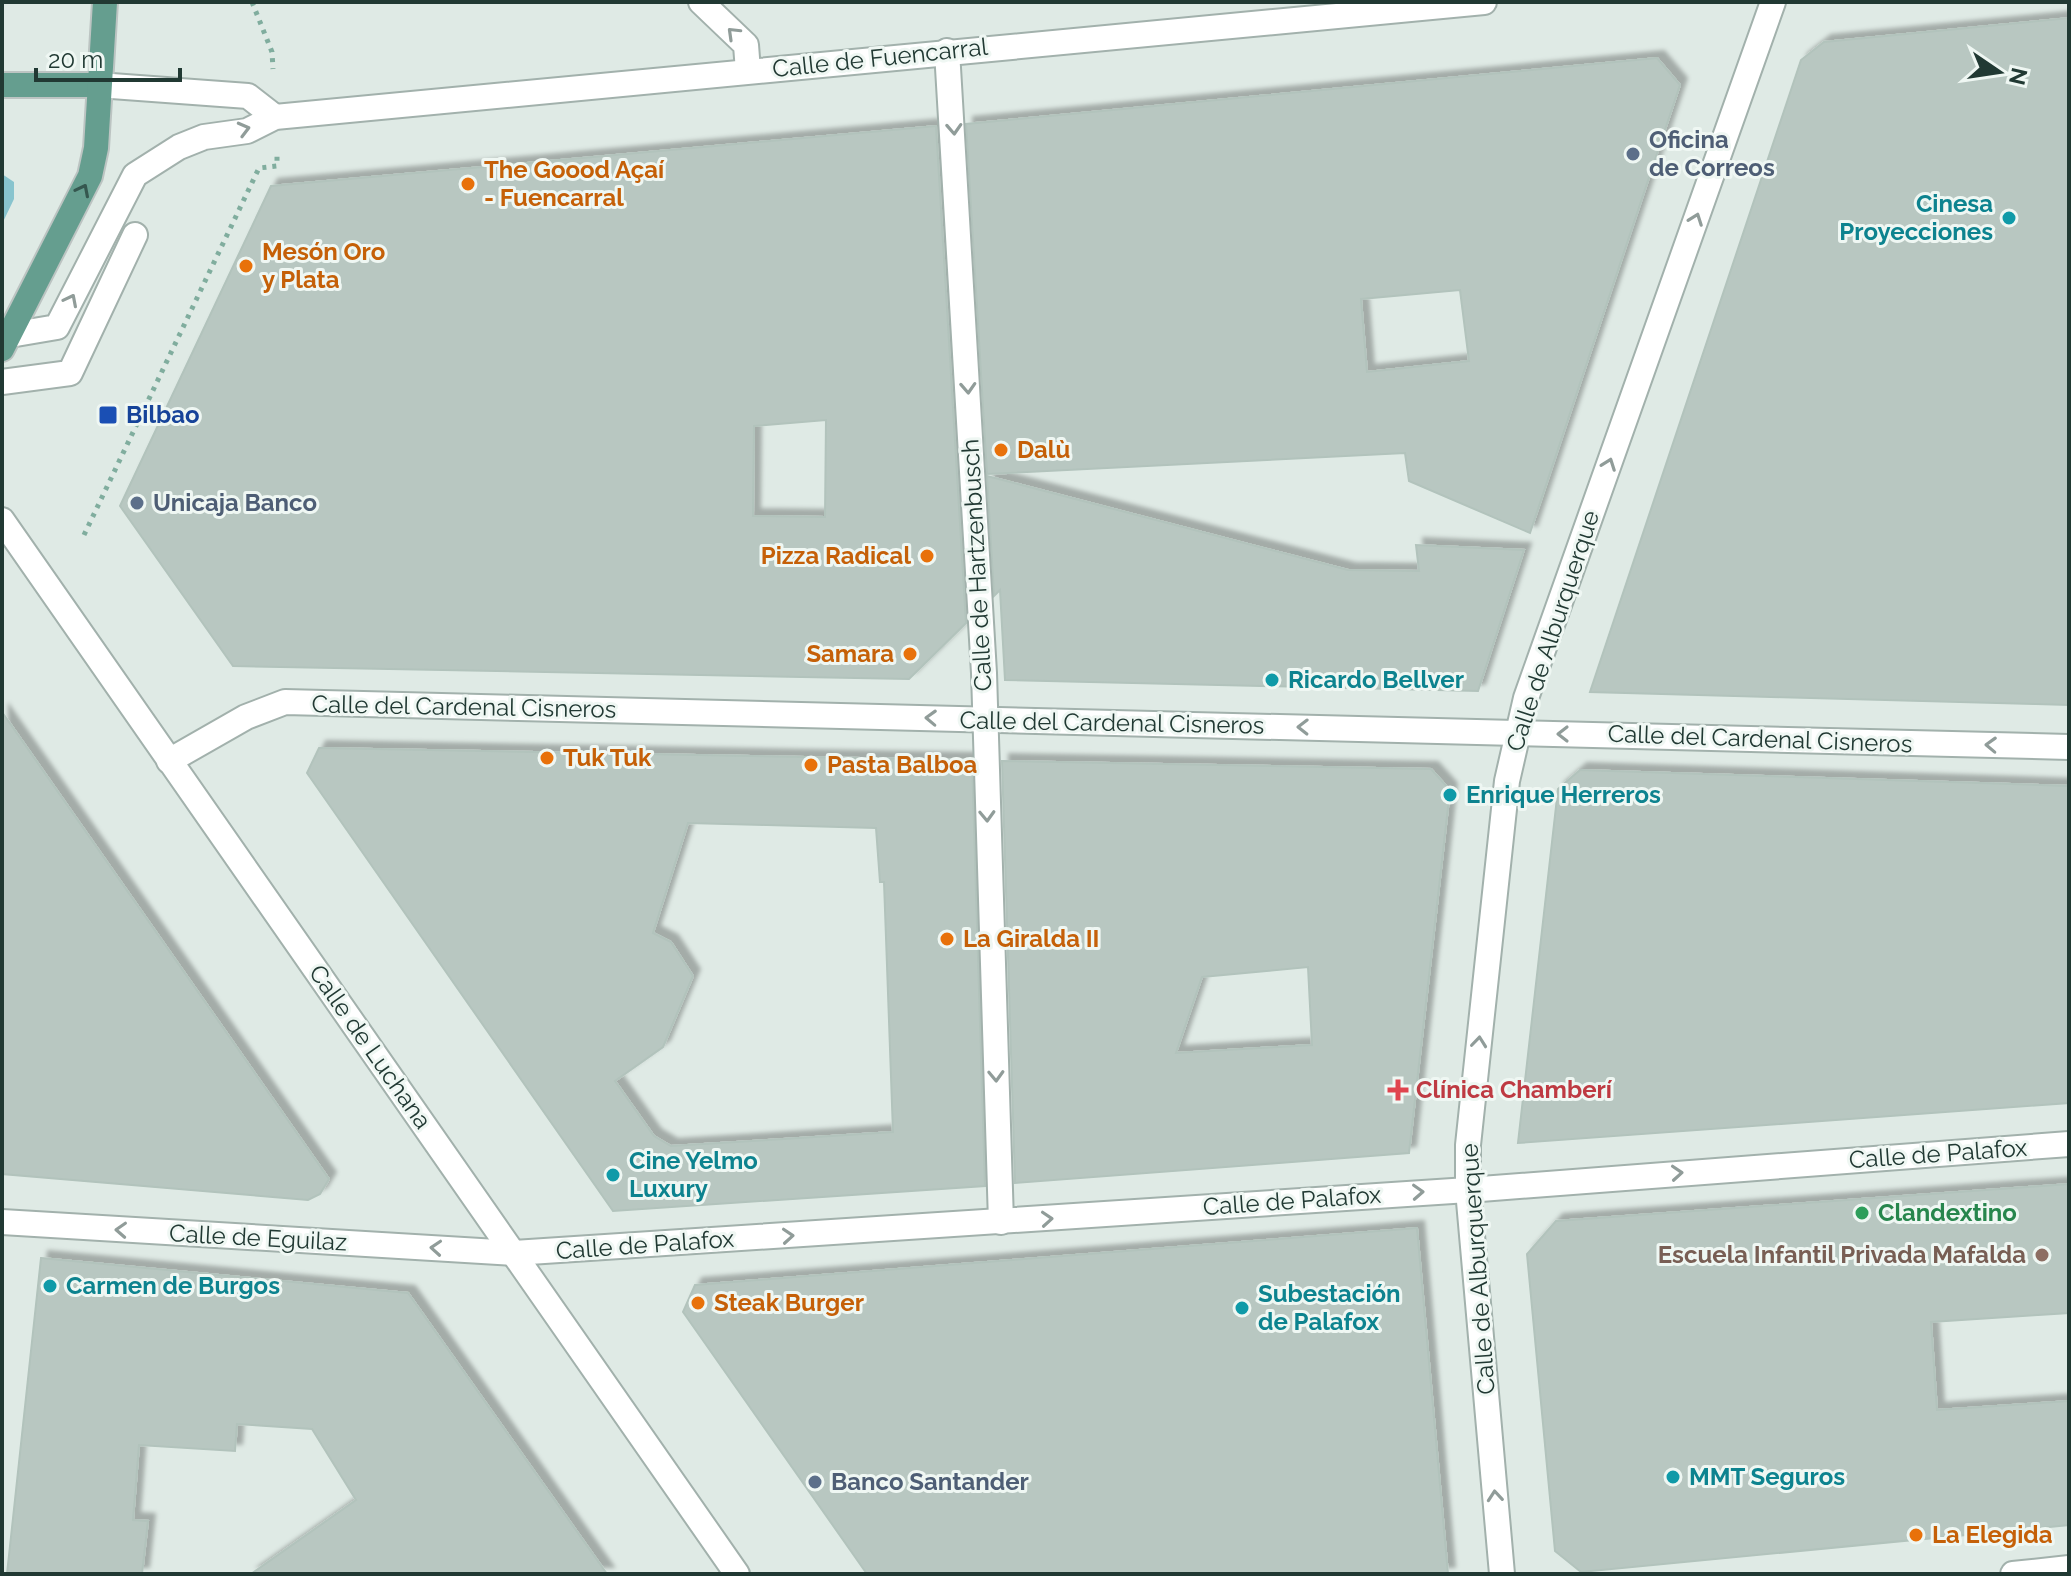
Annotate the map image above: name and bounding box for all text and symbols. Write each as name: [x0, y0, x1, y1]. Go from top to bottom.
one-way arrow: [728, 27, 742, 42]
scale bar: [36, 32, 180, 82]
street label: Calle de Fuencarral: [771, 32, 989, 83]
north arrow: [1959, 32, 2039, 112]
text: 20 m: [48, 45, 103, 74]
text: N: [2004, 65, 2033, 88]
one-way arrow: [236, 122, 250, 139]
one-way arrow: [945, 123, 962, 136]
place label: Oficina de Correos: [1649, 125, 1775, 182]
marker: Oficina de Correos: [1624, 145, 1642, 163]
place label: The Goood Açaí - Fuencarral: [484, 155, 665, 212]
marker: The Goood Açaí - Fuencarral: [459, 175, 477, 193]
one-way arrow: [73, 183, 89, 198]
place label: Cinesa Proyecciones: [1839, 189, 1993, 246]
marker: Cinesa Proyecciones: [2000, 209, 2018, 227]
one-way arrow: [1686, 213, 1703, 227]
place label: Mesón Oro y Plata: [262, 237, 385, 294]
marker: Mesón Oro y Plata: [237, 257, 255, 275]
one-way arrow: [61, 293, 76, 308]
one-way arrow: [959, 382, 976, 395]
place label: Bilbao: [126, 400, 200, 429]
marker: Bilbao: [97, 404, 119, 426]
place label: Dalù: [1017, 435, 1070, 464]
street label: Calle de Hartzenbusch: [955, 438, 998, 692]
marker: Dalù: [992, 441, 1010, 459]
one-way arrow: [1599, 458, 1616, 472]
place label: Unicaja Banco: [153, 488, 317, 517]
marker: Unicaja Banco: [128, 494, 146, 512]
street label: Calle de Alburquerque: [1500, 507, 1605, 755]
place label: Pizza Radical: [761, 541, 911, 570]
marker: Pizza Radical: [918, 547, 936, 565]
place label: Samara: [806, 639, 894, 668]
marker: Samara: [901, 645, 919, 663]
place label: Ricardo Bellver: [1288, 665, 1464, 694]
marker: Ricardo Bellver: [1263, 671, 1281, 689]
street label: Calle del Cardenal Cisneros: [311, 689, 617, 724]
street label: Calle del Cardenal Cisneros: [959, 705, 1265, 740]
one-way arrow: [924, 710, 937, 727]
one-way arrow: [1296, 718, 1309, 736]
street label: Calle del Cardenal Cisneros: [1607, 719, 1913, 758]
one-way arrow: [1556, 725, 1569, 743]
one-way arrow: [1984, 736, 1997, 754]
place label: Tuk Tuk: [563, 743, 652, 772]
marker: Tuk Tuk: [538, 749, 556, 767]
place label: Pasta Balboa: [827, 750, 978, 779]
marker: Pasta Balboa: [802, 756, 820, 774]
place label: Enrique Herreros: [1466, 780, 1661, 809]
marker: Enrique Herreros: [1441, 786, 1459, 804]
one-way arrow: [979, 810, 996, 823]
place label: La Giralda II: [963, 924, 1099, 953]
marker: La Giralda II: [938, 930, 956, 948]
street label: Calle de Luchana: [303, 959, 438, 1134]
one-way arrow: [1471, 1035, 1488, 1048]
one-way arrow: [987, 1070, 1004, 1083]
place label: Clínica Chamberí: [1416, 1075, 1613, 1104]
marker: Clínica Chamberí: [1387, 1079, 1409, 1101]
street label: Calle de Palafox: [1848, 1133, 2028, 1174]
street label: Calle de Alburquerque: [1454, 1143, 1501, 1395]
place label: Cine Yelmo Luxury: [629, 1146, 758, 1203]
one-way arrow: [1671, 1165, 1684, 1182]
marker: Cine Yelmo Luxury: [604, 1166, 622, 1184]
street label: Calle de Palafox: [1202, 1180, 1382, 1221]
one-way arrow: [1412, 1183, 1425, 1200]
place label: Clandextino: [1878, 1198, 2017, 1227]
marker: Clandextino: [1853, 1204, 1871, 1222]
one-way arrow: [1041, 1211, 1054, 1228]
street label: Calle de Eguilaz: [168, 1218, 348, 1257]
one-way arrow: [114, 1222, 127, 1239]
street label: Calle de Palafox: [555, 1224, 735, 1265]
one-way arrow: [782, 1228, 795, 1245]
one-way arrow: [429, 1240, 442, 1257]
place label: Escuela Infantil Privada Mafalda: [1658, 1240, 2026, 1269]
marker: Escuela Infantil Privada Mafalda: [2033, 1246, 2051, 1264]
place label: Carmen de Burgos: [66, 1271, 280, 1300]
marker: Carmen de Burgos: [41, 1277, 59, 1295]
place label: Subestación de Palafox: [1258, 1279, 1401, 1336]
place label: Steak Burger: [714, 1288, 864, 1317]
marker: Steak Burger: [689, 1294, 707, 1312]
marker: Subestación de Palafox: [1233, 1299, 1251, 1317]
place label: MMT Seguros: [1689, 1462, 1845, 1491]
place label: Banco Santander: [831, 1467, 1029, 1496]
marker: MMT Seguros: [1664, 1468, 1682, 1486]
marker: Banco Santander: [806, 1473, 824, 1491]
one-way arrow: [1487, 1489, 1504, 1502]
place label: La Elegida: [1932, 1520, 2053, 1549]
marker: La Elegida: [1907, 1526, 1925, 1544]

